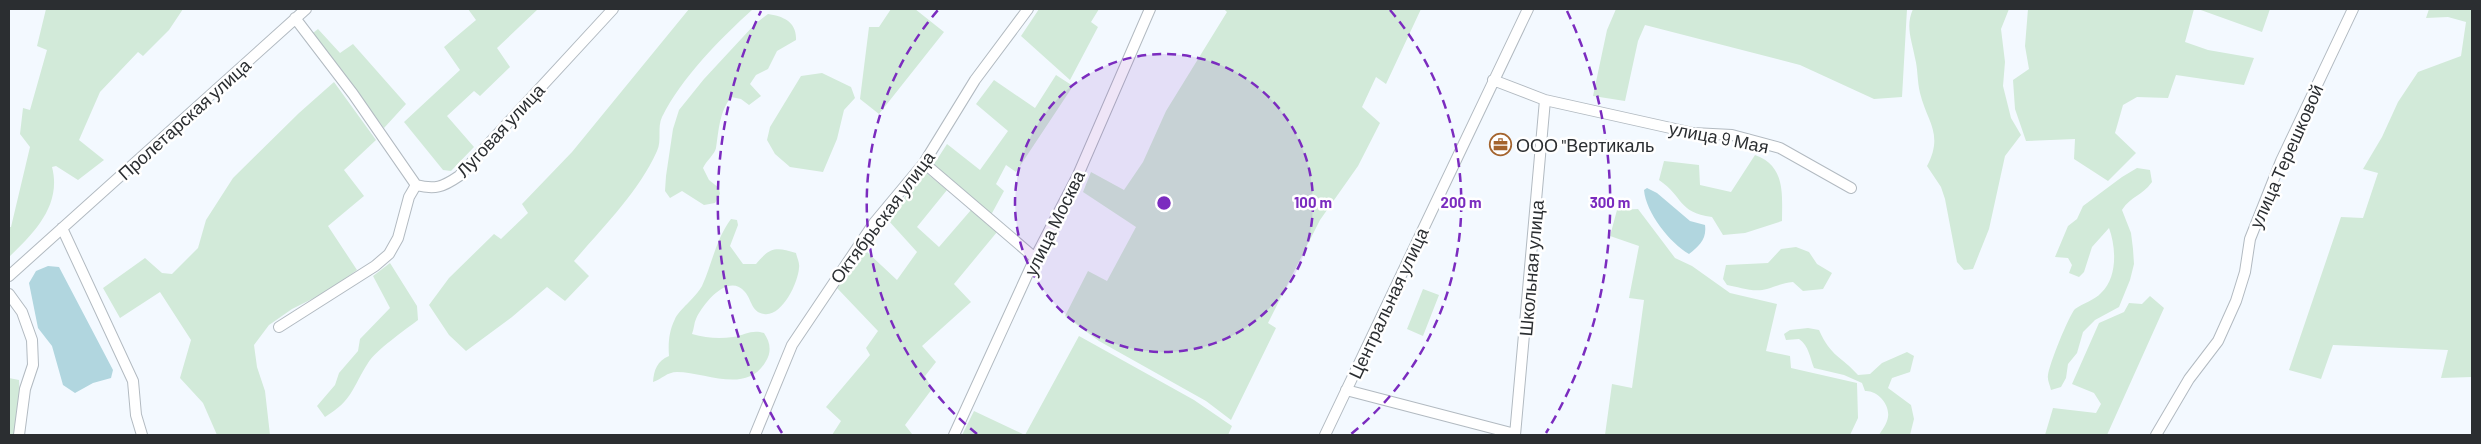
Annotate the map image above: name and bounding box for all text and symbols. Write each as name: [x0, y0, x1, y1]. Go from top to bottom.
street label: Пролетарская улица: [113, 53, 256, 184]
street label: Луговая улица: [451, 78, 549, 181]
street label: улица Терешковой: [2244, 81, 2328, 231]
street label: улица 9 Мая: [1667, 117, 1771, 157]
office icon: ООО "Вертикаль: [1488, 133, 1512, 157]
place label: ООО "Вертикаль: [1516, 134, 1654, 156]
street label: Октябрьская улица: [825, 146, 939, 287]
street label: улица Москва: [1019, 166, 1089, 279]
text: 100 m: [1294, 193, 1332, 211]
text: 200 m: [1440, 193, 1482, 211]
text: 300 m: [1590, 193, 1630, 211]
centre of rings: [1155, 194, 1173, 212]
street label: Школьная улица: [1514, 198, 1548, 337]
street label: Центральная улица: [1343, 223, 1433, 382]

